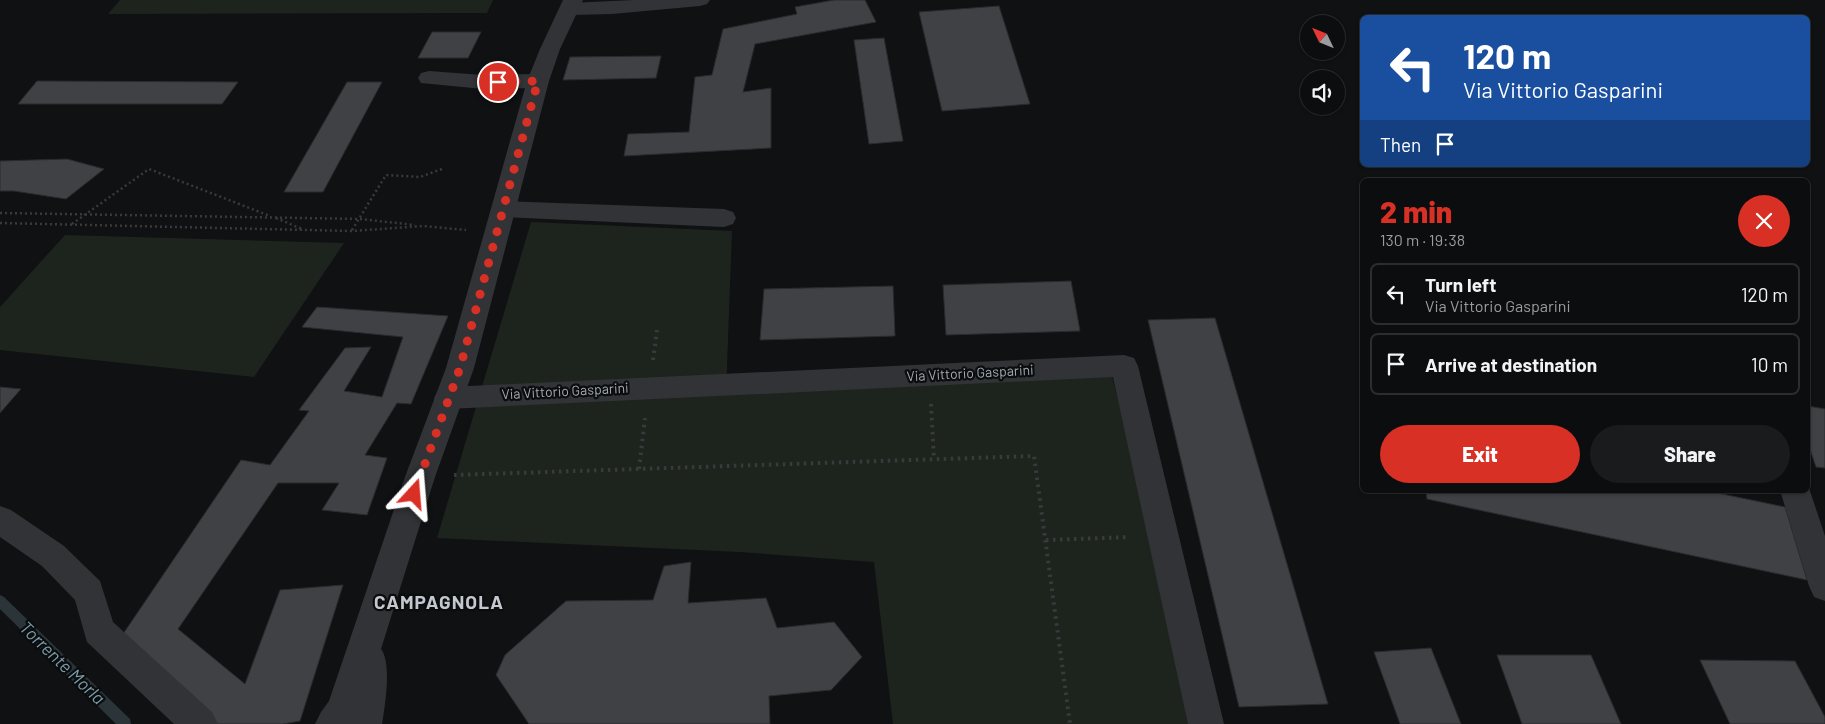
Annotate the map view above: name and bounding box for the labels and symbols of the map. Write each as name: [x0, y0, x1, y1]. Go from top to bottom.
north arrow: [1300, 15, 1345, 60]
pin: [477, 61, 519, 103]
street label: Via Vittorio Gasparini: [906, 361, 1034, 384]
street label: Via Vittorio Gasparini: [501, 379, 629, 402]
position arrow: [387, 467, 439, 519]
district label: CAMPAGNOLA: [374, 590, 504, 613]
water label: Torrente Morla: [15, 616, 110, 709]

